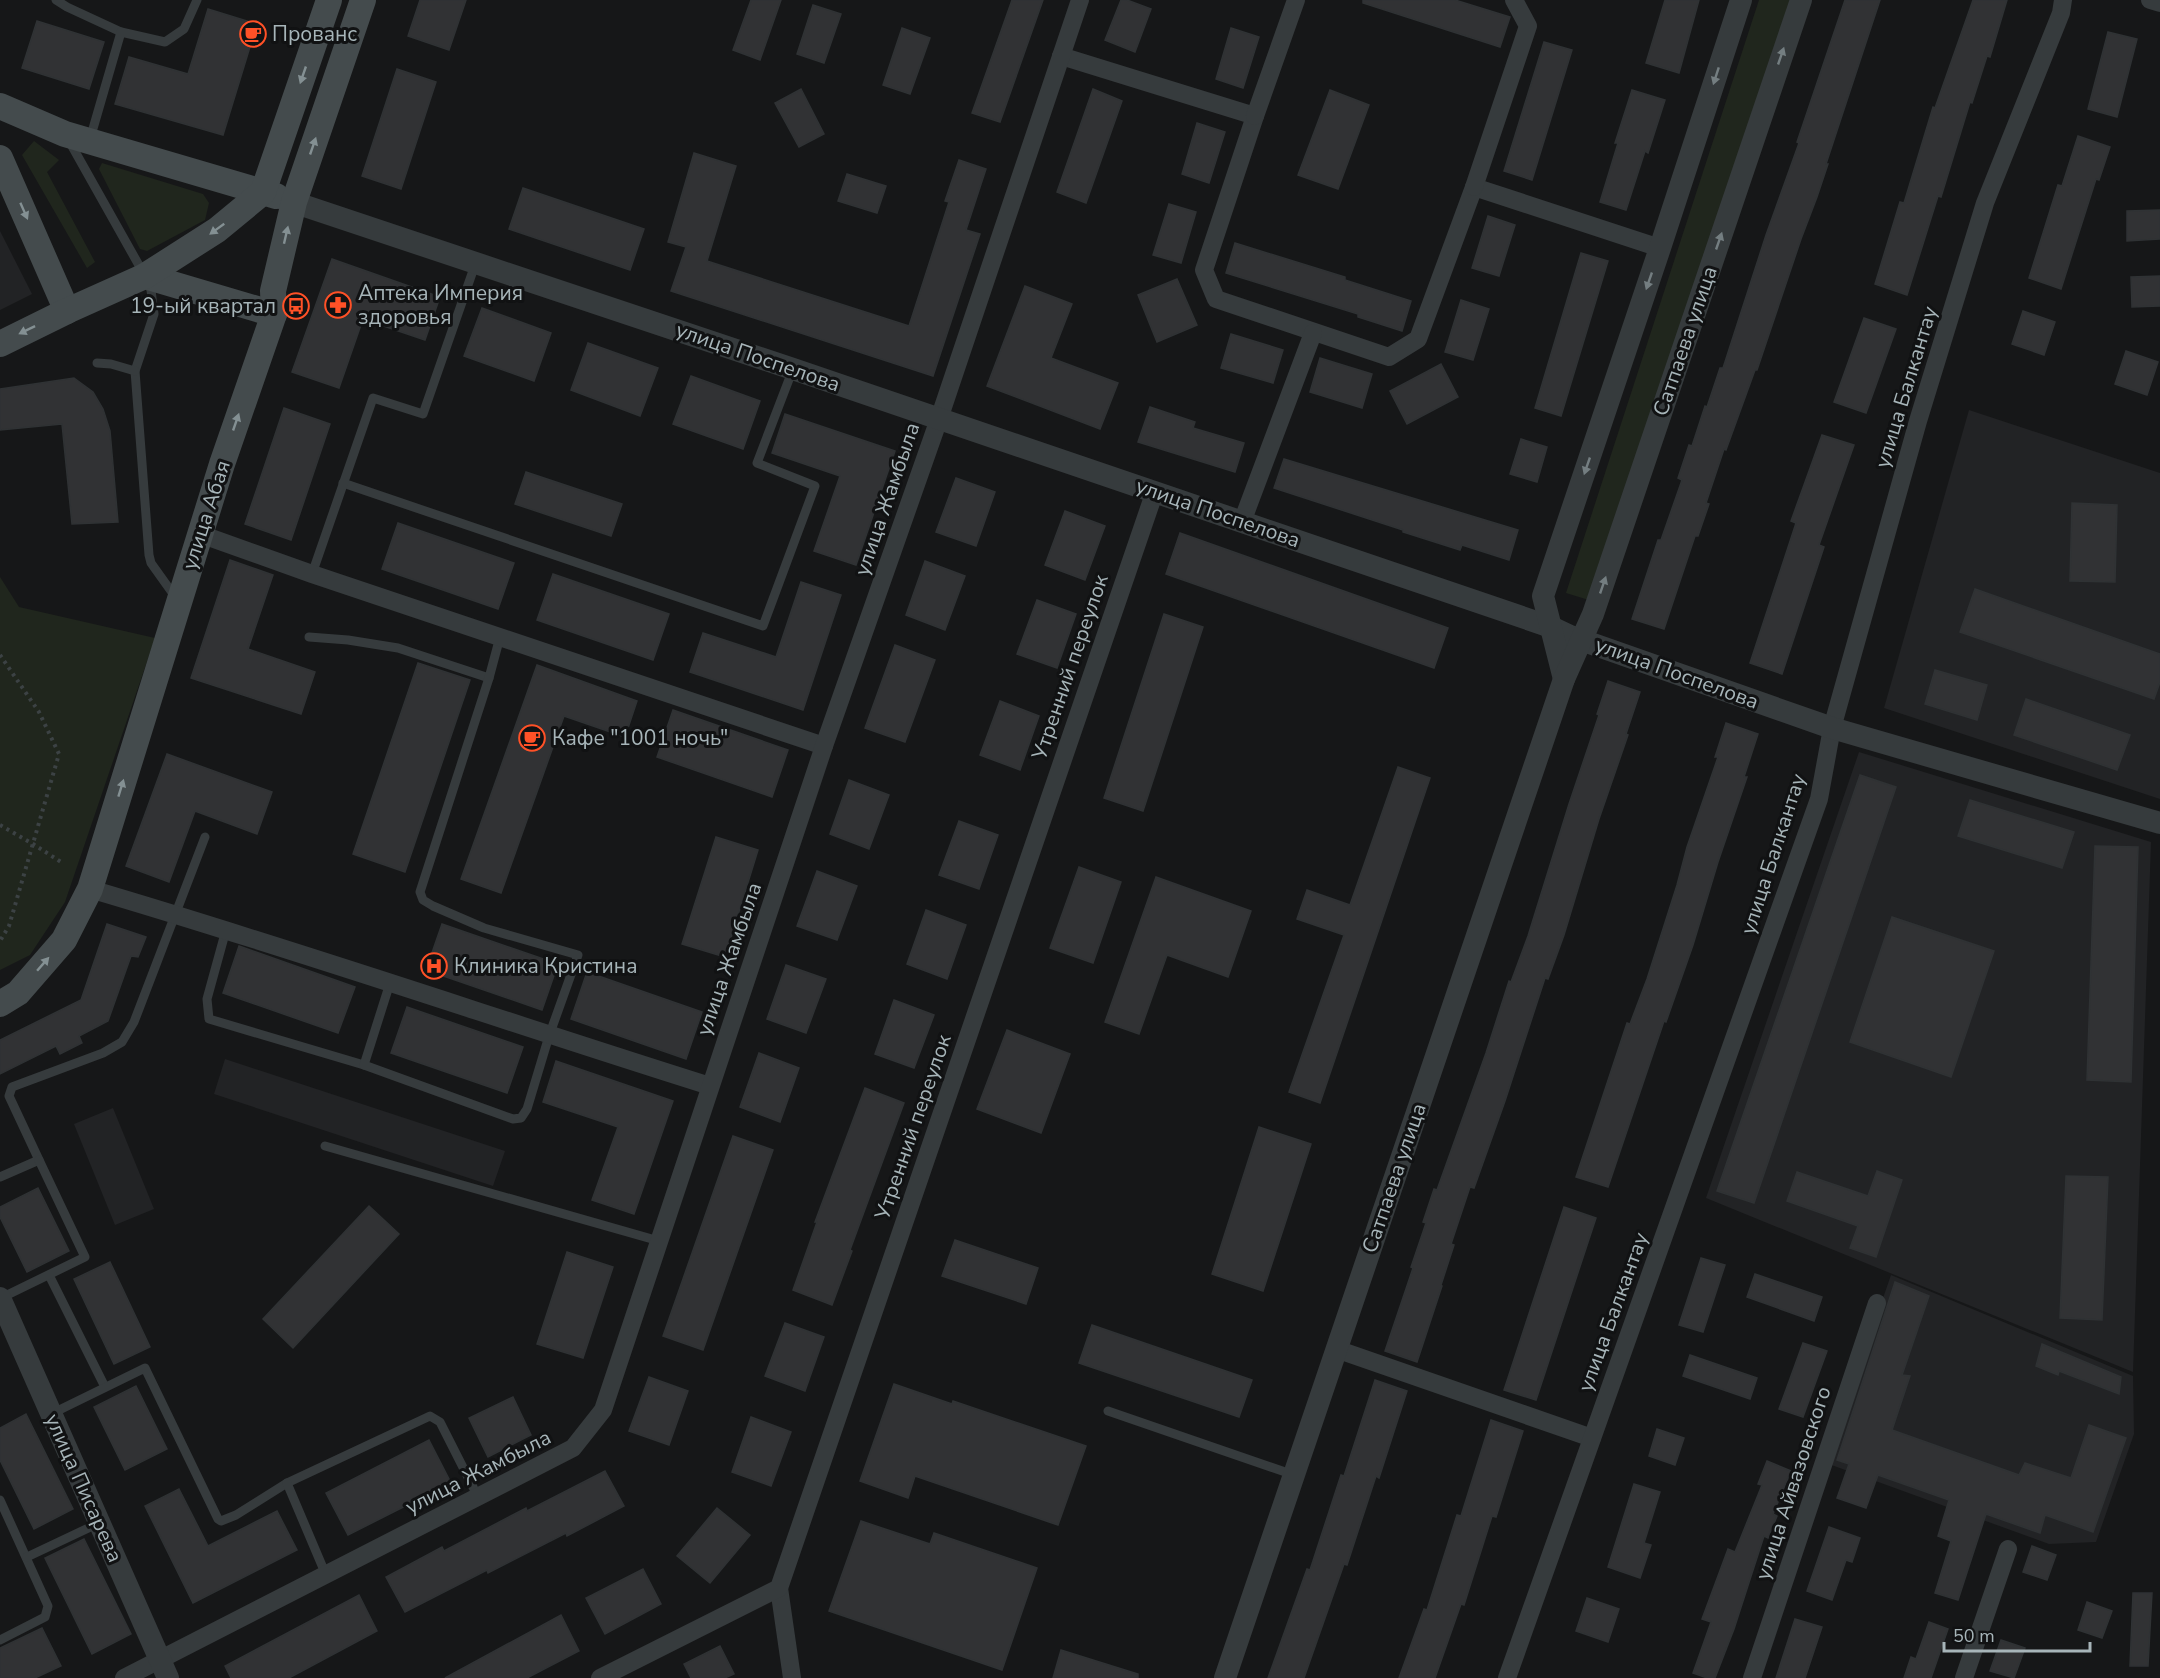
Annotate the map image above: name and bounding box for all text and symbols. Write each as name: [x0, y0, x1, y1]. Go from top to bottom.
cafe icon: Прованс: [238, 19, 268, 49]
place label: Прованс: [272, 20, 357, 48]
one-way arrow: [1777, 47, 1787, 65]
one-way arrow: [298, 66, 307, 84]
one-way arrow: [1711, 67, 1720, 85]
one-way arrow: [309, 137, 318, 155]
one-way arrow: [19, 202, 29, 220]
one-way arrow: [210, 223, 226, 235]
one-way arrow: [282, 226, 292, 244]
one-way arrow: [1715, 232, 1724, 250]
street label: Сатпаева улица: [1646, 263, 1724, 419]
one-way arrow: [1644, 272, 1653, 290]
place label: Аптека Империя здоровья: [358, 279, 523, 331]
pharmacy icon: Аптека Империя здоровья: [323, 290, 353, 320]
bus stop icon: 19-ый квартал: [281, 291, 311, 321]
place label: 19-ый квартал: [130, 292, 276, 320]
street label: улица Балкантау: [1868, 303, 1944, 471]
street label: улица Поспелова: [672, 316, 844, 398]
one-way arrow: [19, 326, 36, 335]
one-way arrow: [232, 413, 242, 431]
street label: улица Жамбыла: [848, 419, 926, 579]
street label: улица Абая: [175, 457, 237, 573]
one-way arrow: [1581, 457, 1591, 475]
street label: улица Поспелова: [1132, 472, 1304, 554]
street label: Утренний переулок: [1025, 570, 1115, 764]
one-way arrow: [1598, 576, 1608, 594]
street label: улица Поспелова: [1591, 630, 1763, 716]
cafe icon: Кафе "1001 ночь": [517, 723, 547, 753]
place label: Кафе "1001 ночь": [552, 724, 728, 752]
street label: улица Балкантау: [1734, 770, 1812, 938]
one-way arrow: [117, 779, 126, 797]
street label: улица Жамбыла: [690, 879, 768, 1039]
hospital icon: Клиника Кристина: [419, 951, 449, 981]
place label: Клиника Кристина: [454, 952, 637, 980]
one-way arrow: [36, 957, 50, 972]
street label: Утренний переулок: [868, 1030, 958, 1224]
street label: Сатпаева улица: [1355, 1100, 1433, 1256]
street label: улица Балкантау: [1571, 1228, 1655, 1396]
street label: улица Айвазовского: [1748, 1383, 1838, 1583]
street label: улица Писарева: [39, 1409, 129, 1567]
street label: улица Жамбыла: [400, 1423, 556, 1521]
scale bar: [1944, 1615, 2090, 1653]
text: 50 m: [1953, 1624, 1995, 1648]

